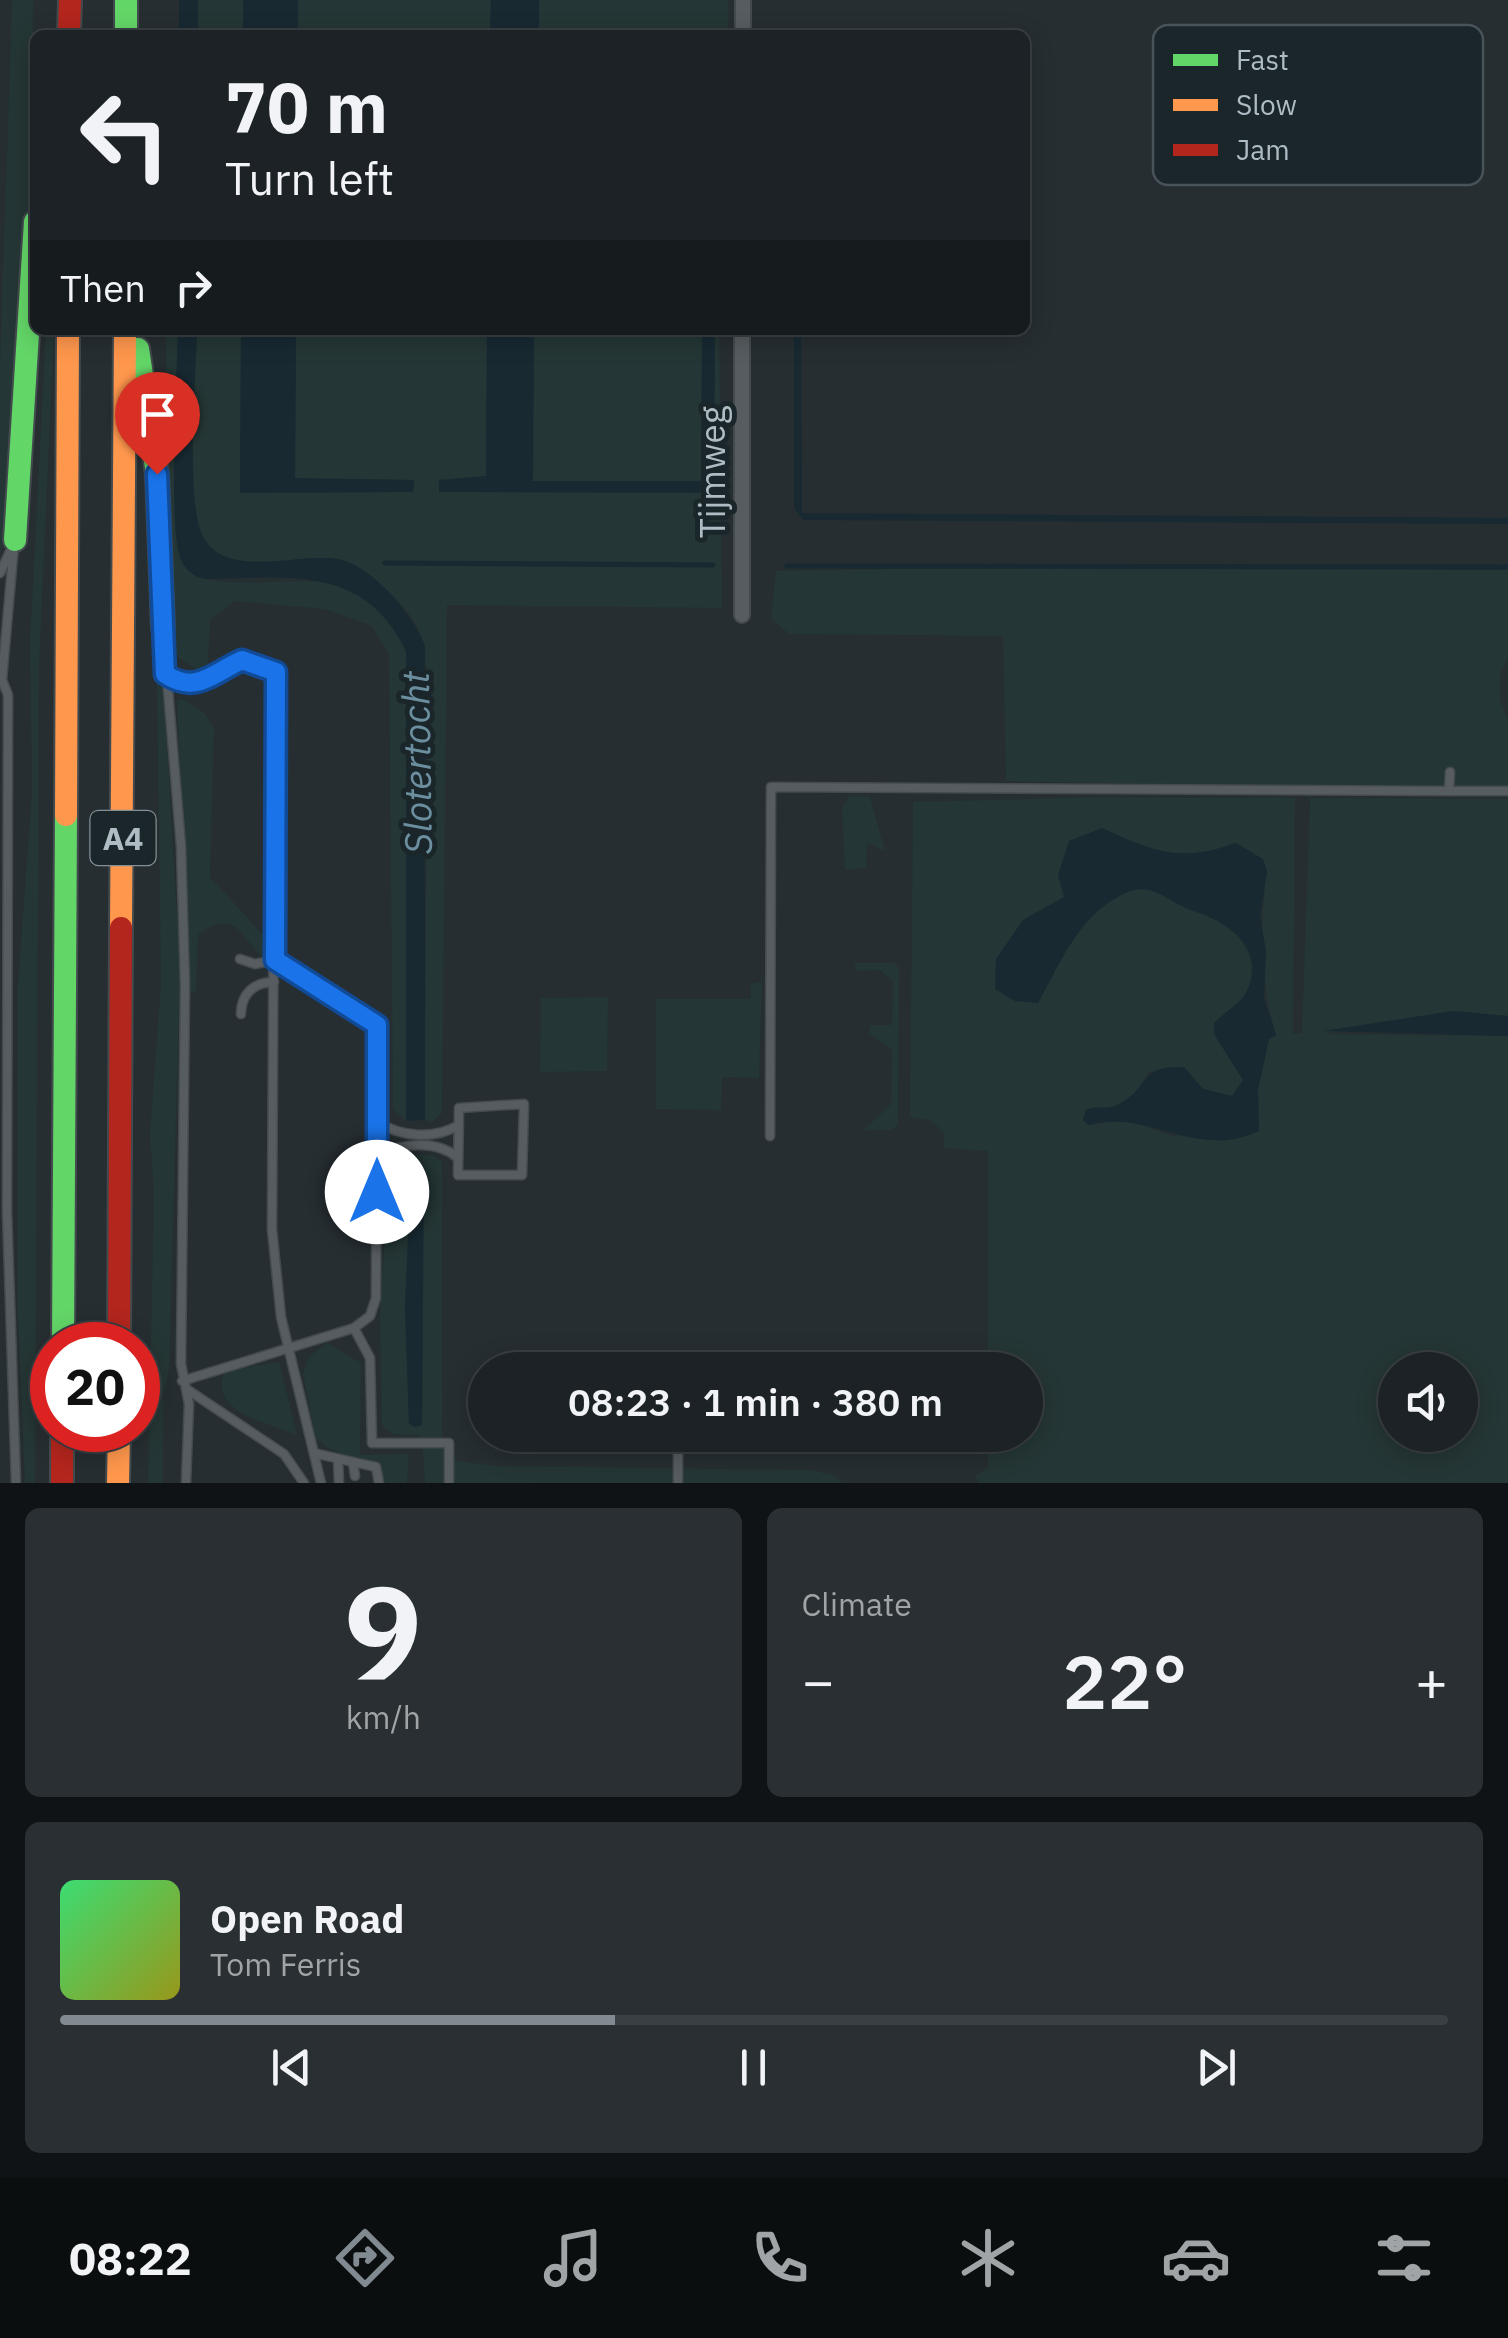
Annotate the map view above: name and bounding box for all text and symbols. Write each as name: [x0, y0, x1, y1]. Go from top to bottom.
legend: [1153, 25, 1483, 185]
text: Fast: [1236, 41, 1289, 78]
text: 70 m: [225, 61, 388, 152]
icon: left: [60, 70, 190, 200]
text: Slow: [1236, 86, 1297, 123]
text: Jam: [1236, 131, 1290, 168]
text: Turn left: [225, 149, 394, 207]
icon: right: [166, 260, 221, 315]
text: Then: [60, 263, 146, 312]
pin: [115, 372, 200, 475]
icon: arrive: [130, 387, 185, 442]
street label: Tijmweg: [689, 405, 735, 538]
water label: Slotertocht: [390, 670, 442, 855]
road number: A4: [90, 811, 156, 865]
position arrow: [325, 1140, 429, 1244]
speed limit sign: 20: [30, 1322, 160, 1452]
map controls: [1378, 1352, 1478, 1452]
button: sound: [1378, 1352, 1478, 1452]
text: 08:23 · 1 min · 380 m: [568, 1377, 943, 1426]
text: 9: [344, 1546, 422, 1715]
text: Climate: [802, 1583, 912, 1625]
text: 22°: [1062, 1632, 1187, 1730]
text: −: [802, 1645, 835, 1716]
text: +: [1415, 1645, 1448, 1716]
text: km/h: [346, 1696, 421, 1738]
text: Open Road: [210, 1894, 404, 1943]
text: Tom Ferris: [210, 1943, 361, 1985]
icon: previous: [264, 2040, 319, 2095]
icon: pause: [726, 2040, 781, 2095]
icon: next: [1189, 2040, 1244, 2095]
icon: directions: [330, 2223, 400, 2293]
icon: music: [538, 2223, 608, 2293]
icon: phone: [745, 2223, 815, 2293]
icon: climate: [953, 2223, 1023, 2293]
icon: car: [1161, 2223, 1231, 2293]
icon: filters: [1369, 2223, 1439, 2293]
text: 08:22: [69, 2229, 192, 2287]

